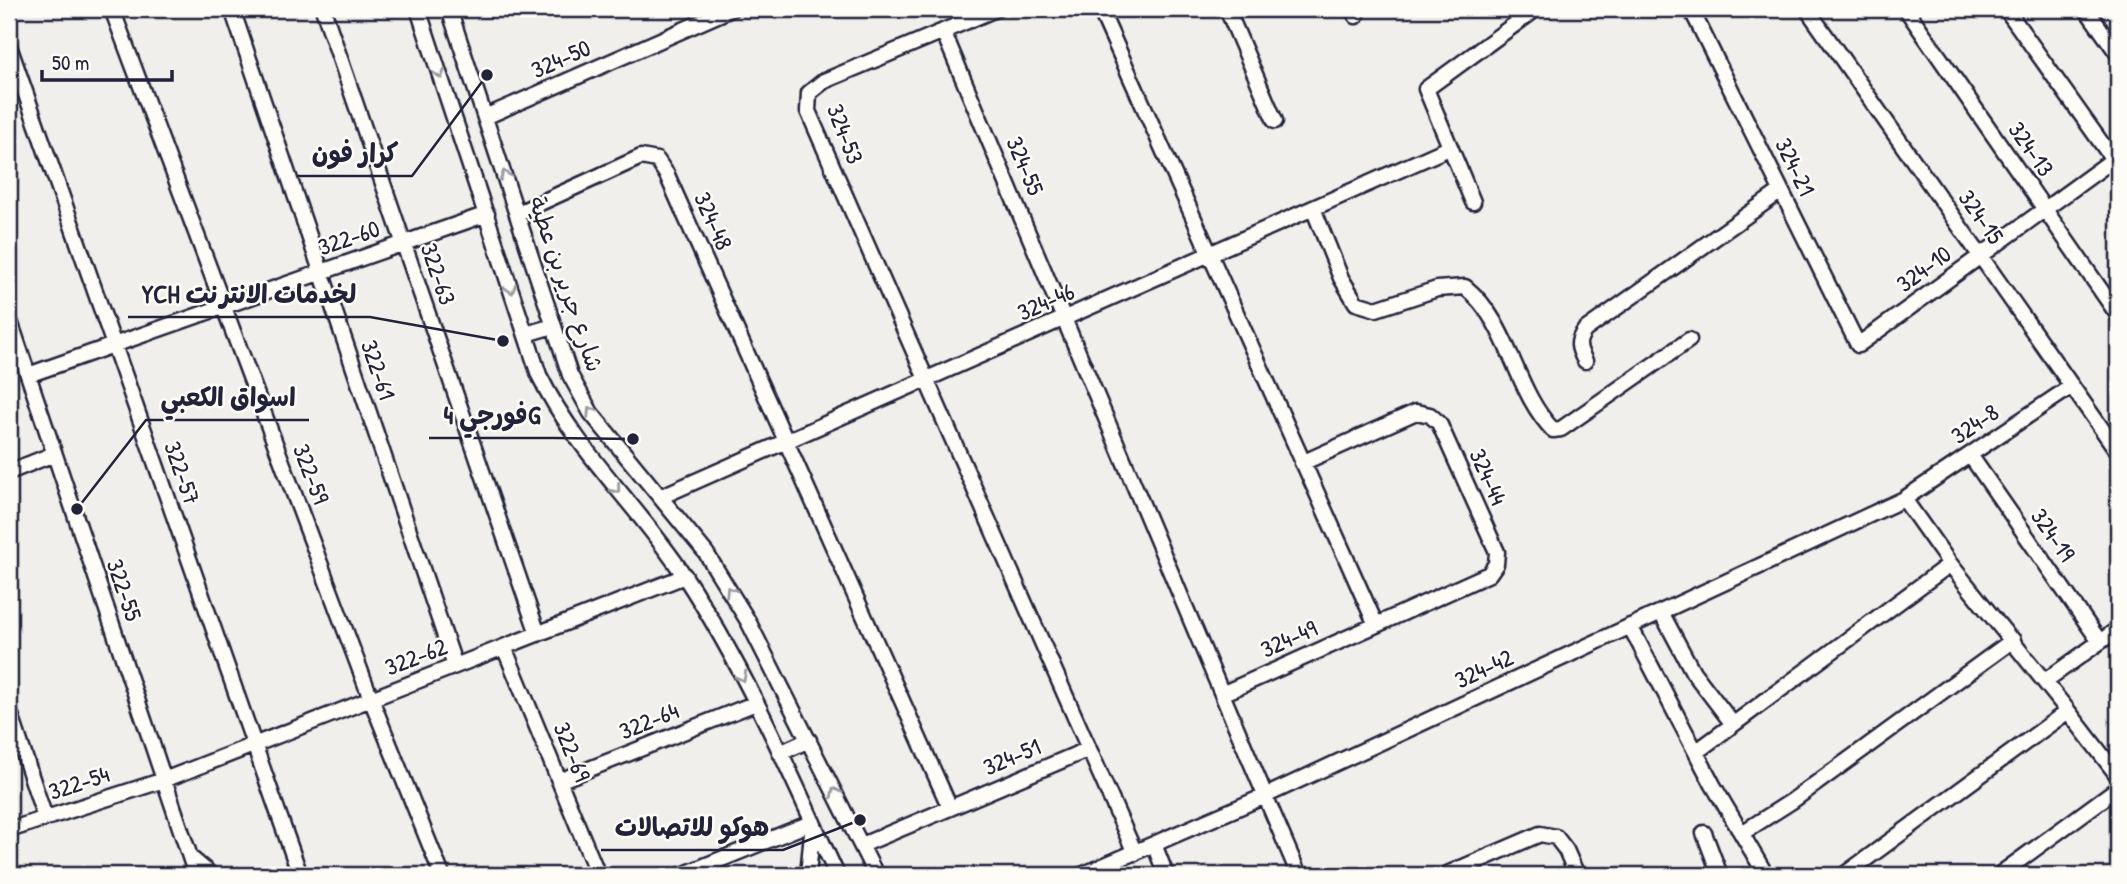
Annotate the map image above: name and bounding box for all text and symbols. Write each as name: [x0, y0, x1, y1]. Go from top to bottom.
street label: 324-50: [526, 31, 595, 85]
scale bar: [42, 38, 172, 82]
text: 50 m: [52, 48, 89, 77]
one-way arrow: [432, 67, 446, 79]
street label: 324-53: [820, 99, 872, 168]
street label: 324-13: [2001, 115, 2062, 182]
callout: كرار فون: [297, 129, 412, 176]
street label: 324-55: [999, 131, 1053, 200]
street label: 324-21: [1768, 132, 1824, 201]
text: كرار فون: [312, 135, 399, 170]
one-way arrow: [499, 169, 513, 181]
street label: 324-15: [1952, 183, 2012, 250]
street label: 324-48: [687, 187, 741, 255]
street label: شارع جرير بن عطية: [520, 192, 612, 376]
street label: 322-60: [314, 212, 384, 262]
street label: 324-10: [1890, 238, 1957, 299]
street label: 322-63: [414, 239, 464, 309]
callout: YCH لخدمات الانترنت: [128, 270, 370, 317]
street label: 324-46: [1012, 274, 1079, 328]
text: YCH لخدمات الانترنت: [142, 276, 356, 311]
one-way arrow: [503, 283, 518, 295]
street label: 322-61: [354, 336, 404, 404]
callout: اسواق الكعبي: [146, 373, 309, 420]
text: اسواق الكعبي: [160, 379, 296, 421]
callout: فورجي 4G: [429, 391, 554, 438]
street label: 324-8: [1944, 396, 2005, 451]
text: فورجي 4G: [444, 397, 541, 439]
one-way arrow: [586, 406, 599, 419]
street label: 322-57: [157, 437, 209, 509]
street label: 322-59: [286, 439, 338, 508]
street label: 324-44: [1462, 443, 1515, 510]
one-way arrow: [607, 481, 620, 493]
street label: 324-19: [2024, 501, 2084, 568]
street label: 322-55: [100, 555, 150, 625]
one-way arrow: [725, 585, 738, 598]
street label: 324-49: [1255, 611, 1322, 665]
street label: 322-62: [380, 630, 451, 682]
street label: 324-42: [1449, 641, 1518, 695]
one-way arrow: [733, 670, 747, 682]
street label: 322-64: [614, 694, 683, 746]
street label: 322-69: [547, 717, 599, 786]
street label: 324-51: [978, 730, 1045, 782]
street label: 322-54: [44, 757, 113, 807]
one-way arrow: [829, 787, 843, 799]
callout: هوكو للاتصالات: [601, 803, 783, 850]
text: هوكو للاتصالات: [615, 809, 769, 844]

